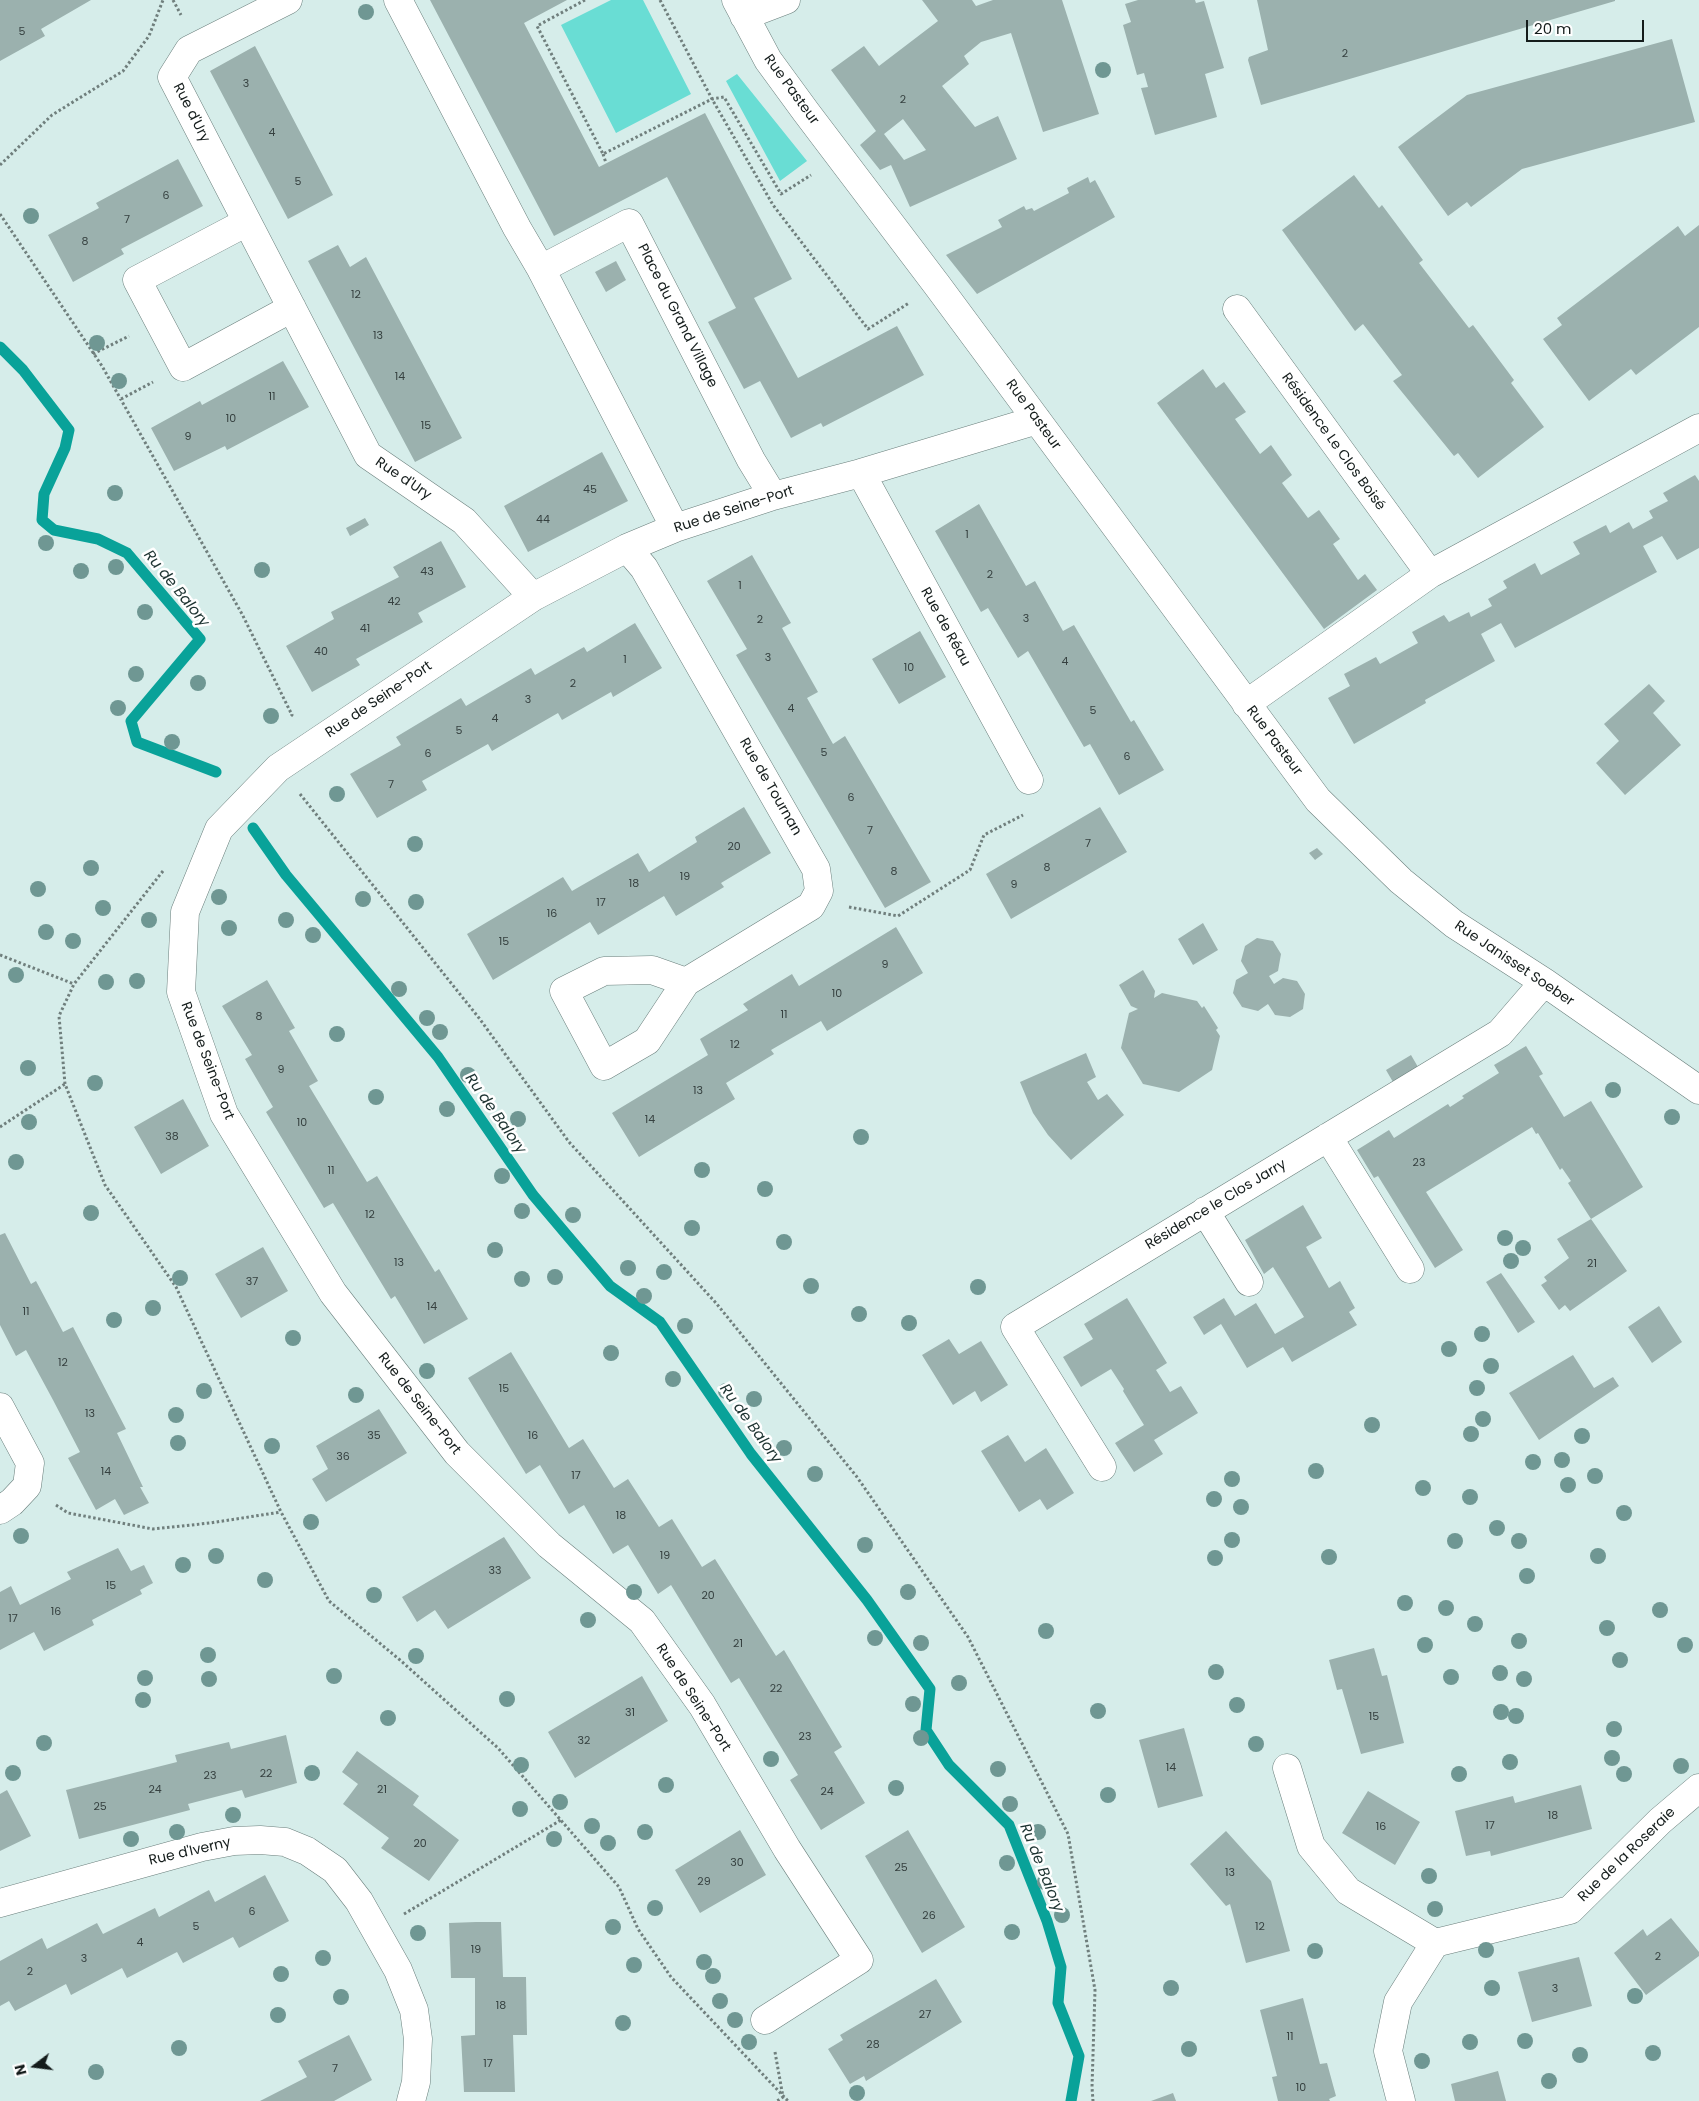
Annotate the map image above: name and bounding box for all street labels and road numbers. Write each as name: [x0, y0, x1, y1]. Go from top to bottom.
street label: Rue Pasteur: [760, 52, 822, 128]
street label: Rue d'Ury: [169, 81, 213, 145]
street label: Place du Grand Village: [633, 241, 721, 391]
street label: Résidence Le Clos Boisé: [1278, 370, 1388, 514]
street label: Rue Pasteur: [1002, 377, 1064, 453]
street label: Rue d'Ury: [372, 454, 434, 504]
street label: Rue de Seine-Port: [672, 483, 796, 537]
street label: Rue de Réau: [916, 585, 974, 669]
street label: Rue de Seine-Port: [323, 658, 435, 742]
street label: Rue Pasteur: [1242, 703, 1306, 779]
street label: Rue de Tournan: [735, 735, 805, 839]
street label: Rue Janisset Soeber: [1451, 918, 1577, 1010]
street label: Rue de Seine-Port: [177, 1000, 237, 1122]
street label: Résidence le Clos Jarry: [1143, 1156, 1289, 1254]
street label: Rue de Seine-Port: [374, 1350, 464, 1458]
street label: Rue de Seine-Port: [652, 1641, 734, 1755]
street label: Rue de la Roseraie: [1575, 1804, 1679, 1906]
street label: Rue d'Iverny: [147, 1834, 233, 1870]

